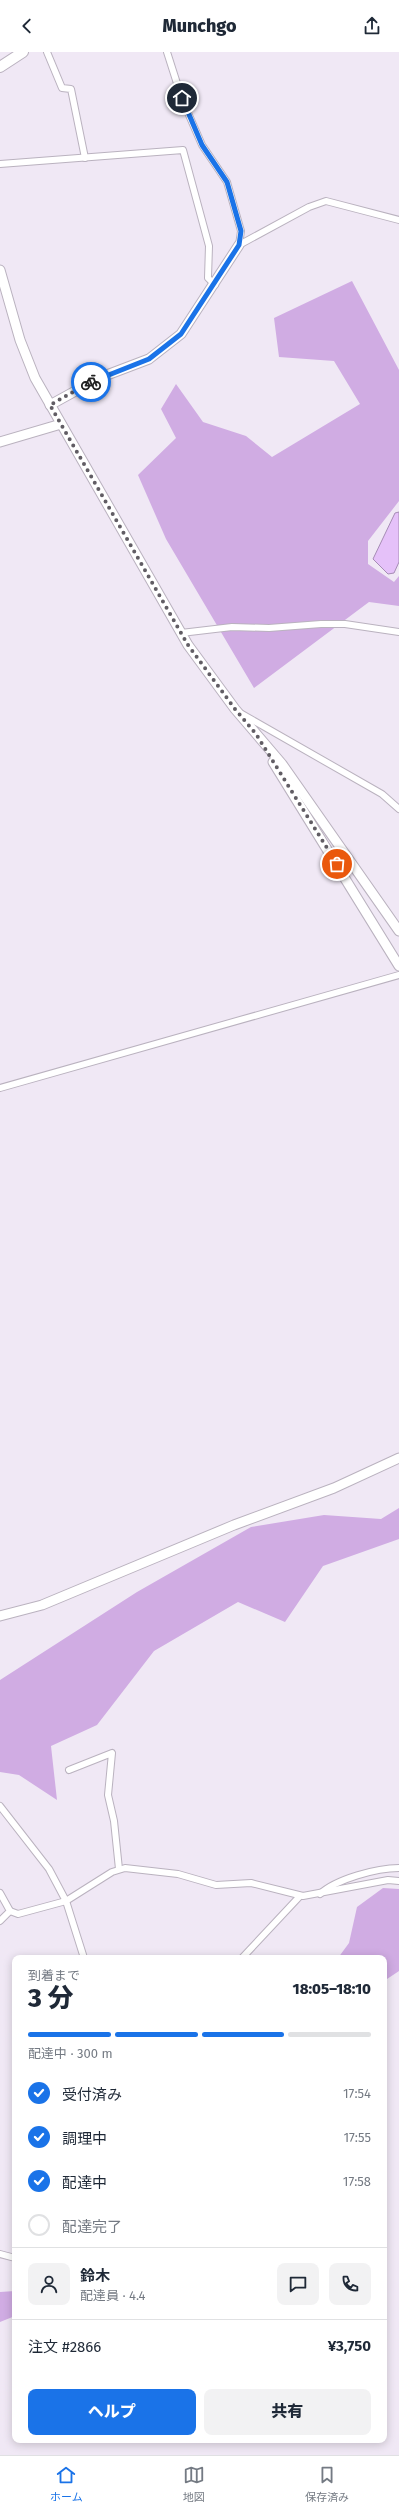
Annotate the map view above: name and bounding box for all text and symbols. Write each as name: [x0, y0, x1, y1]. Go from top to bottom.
icon: back: [16, 15, 38, 37]
text: Munchgo: [163, 15, 236, 37]
icon: share: [361, 15, 383, 37]
pin: [165, 81, 199, 115]
icon: home: [171, 87, 193, 109]
courier: [71, 362, 111, 402]
icon: bike: [80, 371, 102, 393]
pin: [320, 847, 354, 881]
icon: bag: [326, 853, 348, 875]
text: 到着まで: [28, 1968, 80, 1983]
text: 18:05–18:10: [293, 1980, 371, 1998]
text: 3 分: [28, 1983, 74, 2014]
text: 配達中 · 300 m: [28, 2046, 113, 2061]
icon: check: [28, 2082, 50, 2104]
text: 受付済み: [62, 2086, 122, 2104]
text: 17:54: [343, 2086, 371, 2101]
icon: check: [28, 2126, 50, 2148]
text: 調理中: [62, 2130, 107, 2148]
text: 17:55: [343, 2130, 371, 2145]
icon: check: [28, 2170, 50, 2192]
text: 配達中: [62, 2174, 107, 2192]
text: 17:58: [343, 2174, 371, 2189]
text: 配達完了: [62, 2218, 122, 2236]
button: person: [28, 2263, 70, 2305]
button: chat: [277, 2263, 319, 2305]
button: phone: [329, 2263, 371, 2305]
text: 鈴木: [80, 2267, 110, 2285]
text: 配達員 · 4.4: [80, 2288, 146, 2303]
text: ¥3,750: [328, 2337, 371, 2355]
text: 注文 #2866: [28, 2338, 101, 2356]
button: ヘルプ: [28, 2389, 196, 2435]
button: 共有: [204, 2389, 371, 2435]
tab: ホーム: [50, 2464, 83, 2504]
tab: 地図: [183, 2464, 205, 2504]
tab: 保存済み: [305, 2464, 349, 2504]

